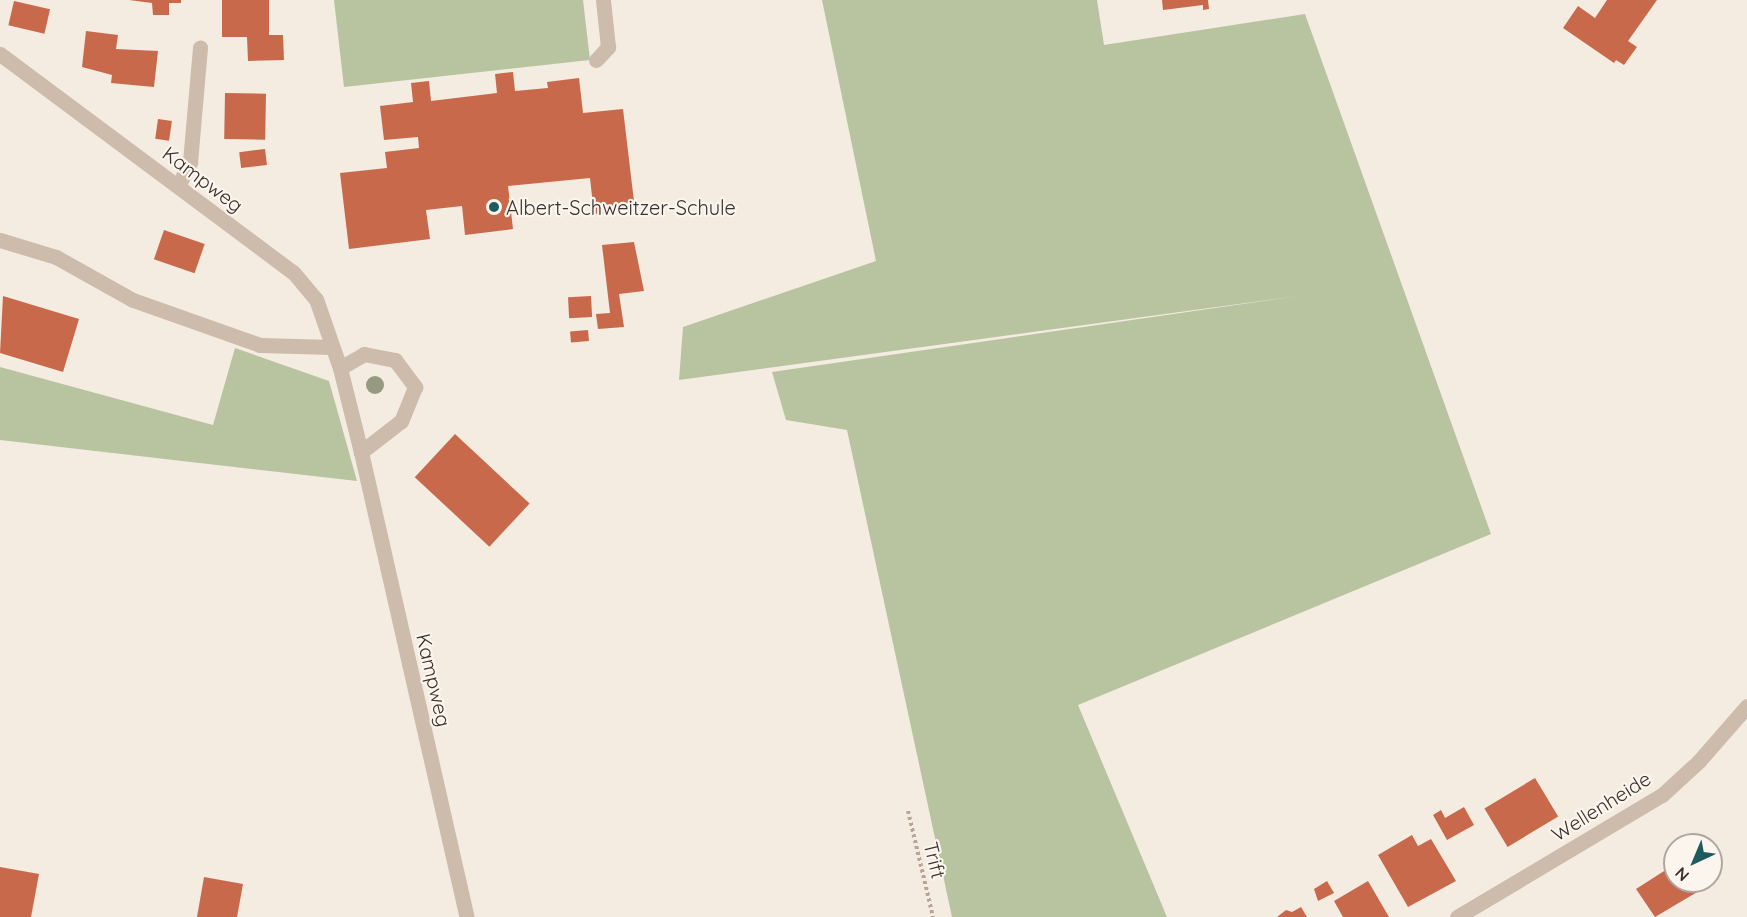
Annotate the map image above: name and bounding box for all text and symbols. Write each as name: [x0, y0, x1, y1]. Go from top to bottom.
street label: Kampweg: [158, 141, 248, 217]
place label: Albert-Schweitzer-Schule: [506, 195, 736, 219]
marker: Albert-Schweitzer-Schule: [487, 200, 501, 214]
street label: Kampweg: [412, 631, 456, 729]
street label: Wellenheide: [1547, 766, 1655, 846]
north arrow: [1663, 833, 1723, 893]
street label: Trift: [919, 839, 951, 881]
text: N: [1671, 863, 1693, 886]

